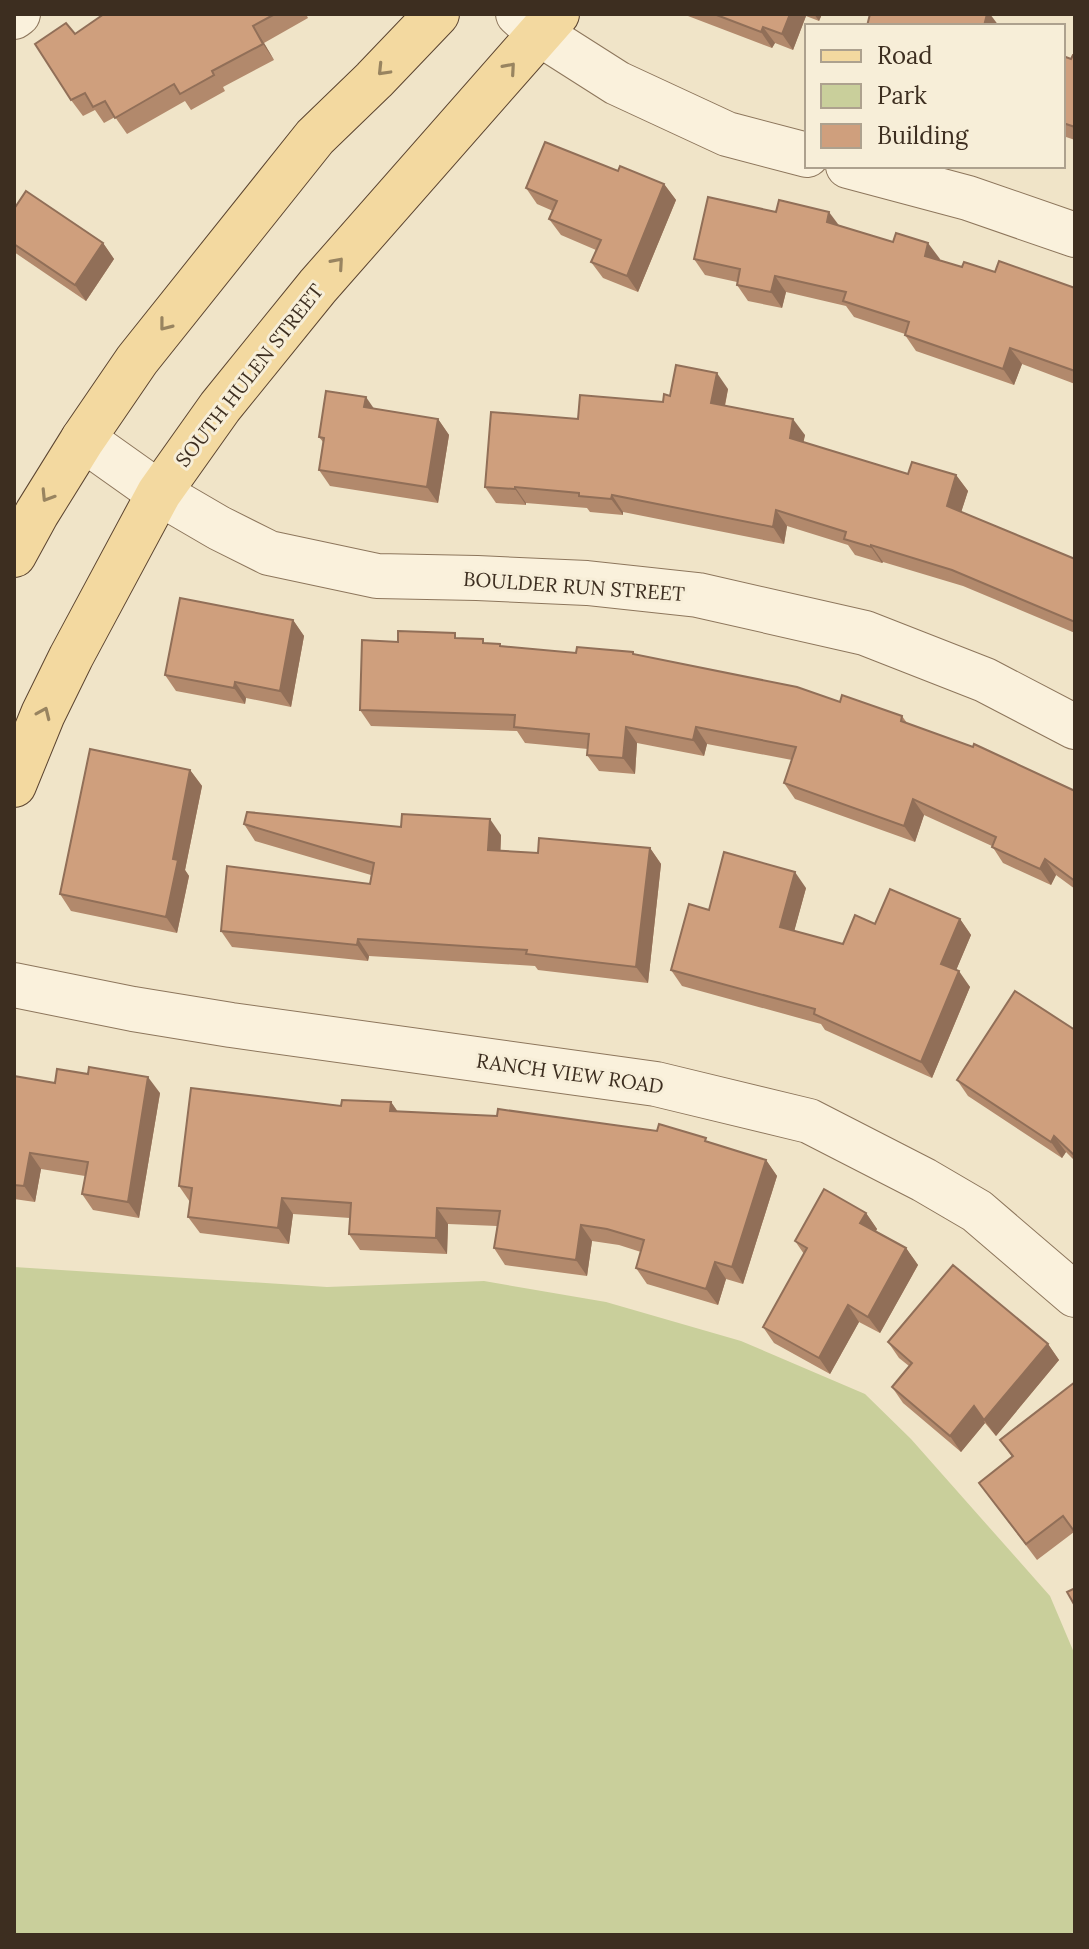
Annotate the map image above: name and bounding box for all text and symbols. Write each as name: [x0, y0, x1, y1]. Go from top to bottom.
legend: [805, 24, 1065, 168]
text: Road: [877, 40, 933, 71]
one-way arrow: [378, 61, 392, 75]
one-way arrow: [500, 62, 515, 77]
text: Park: [877, 80, 927, 111]
text: Building: [877, 120, 969, 151]
one-way arrow: [328, 257, 343, 272]
street label: SOUTH HULEN STREET: [170, 278, 328, 471]
one-way arrow: [160, 316, 175, 330]
one-way arrow: [42, 487, 57, 502]
street label: BOULDER RUN STREET: [462, 566, 686, 606]
one-way arrow: [34, 707, 50, 721]
street label: RANCH VIEW ROAD: [475, 1047, 665, 1099]

